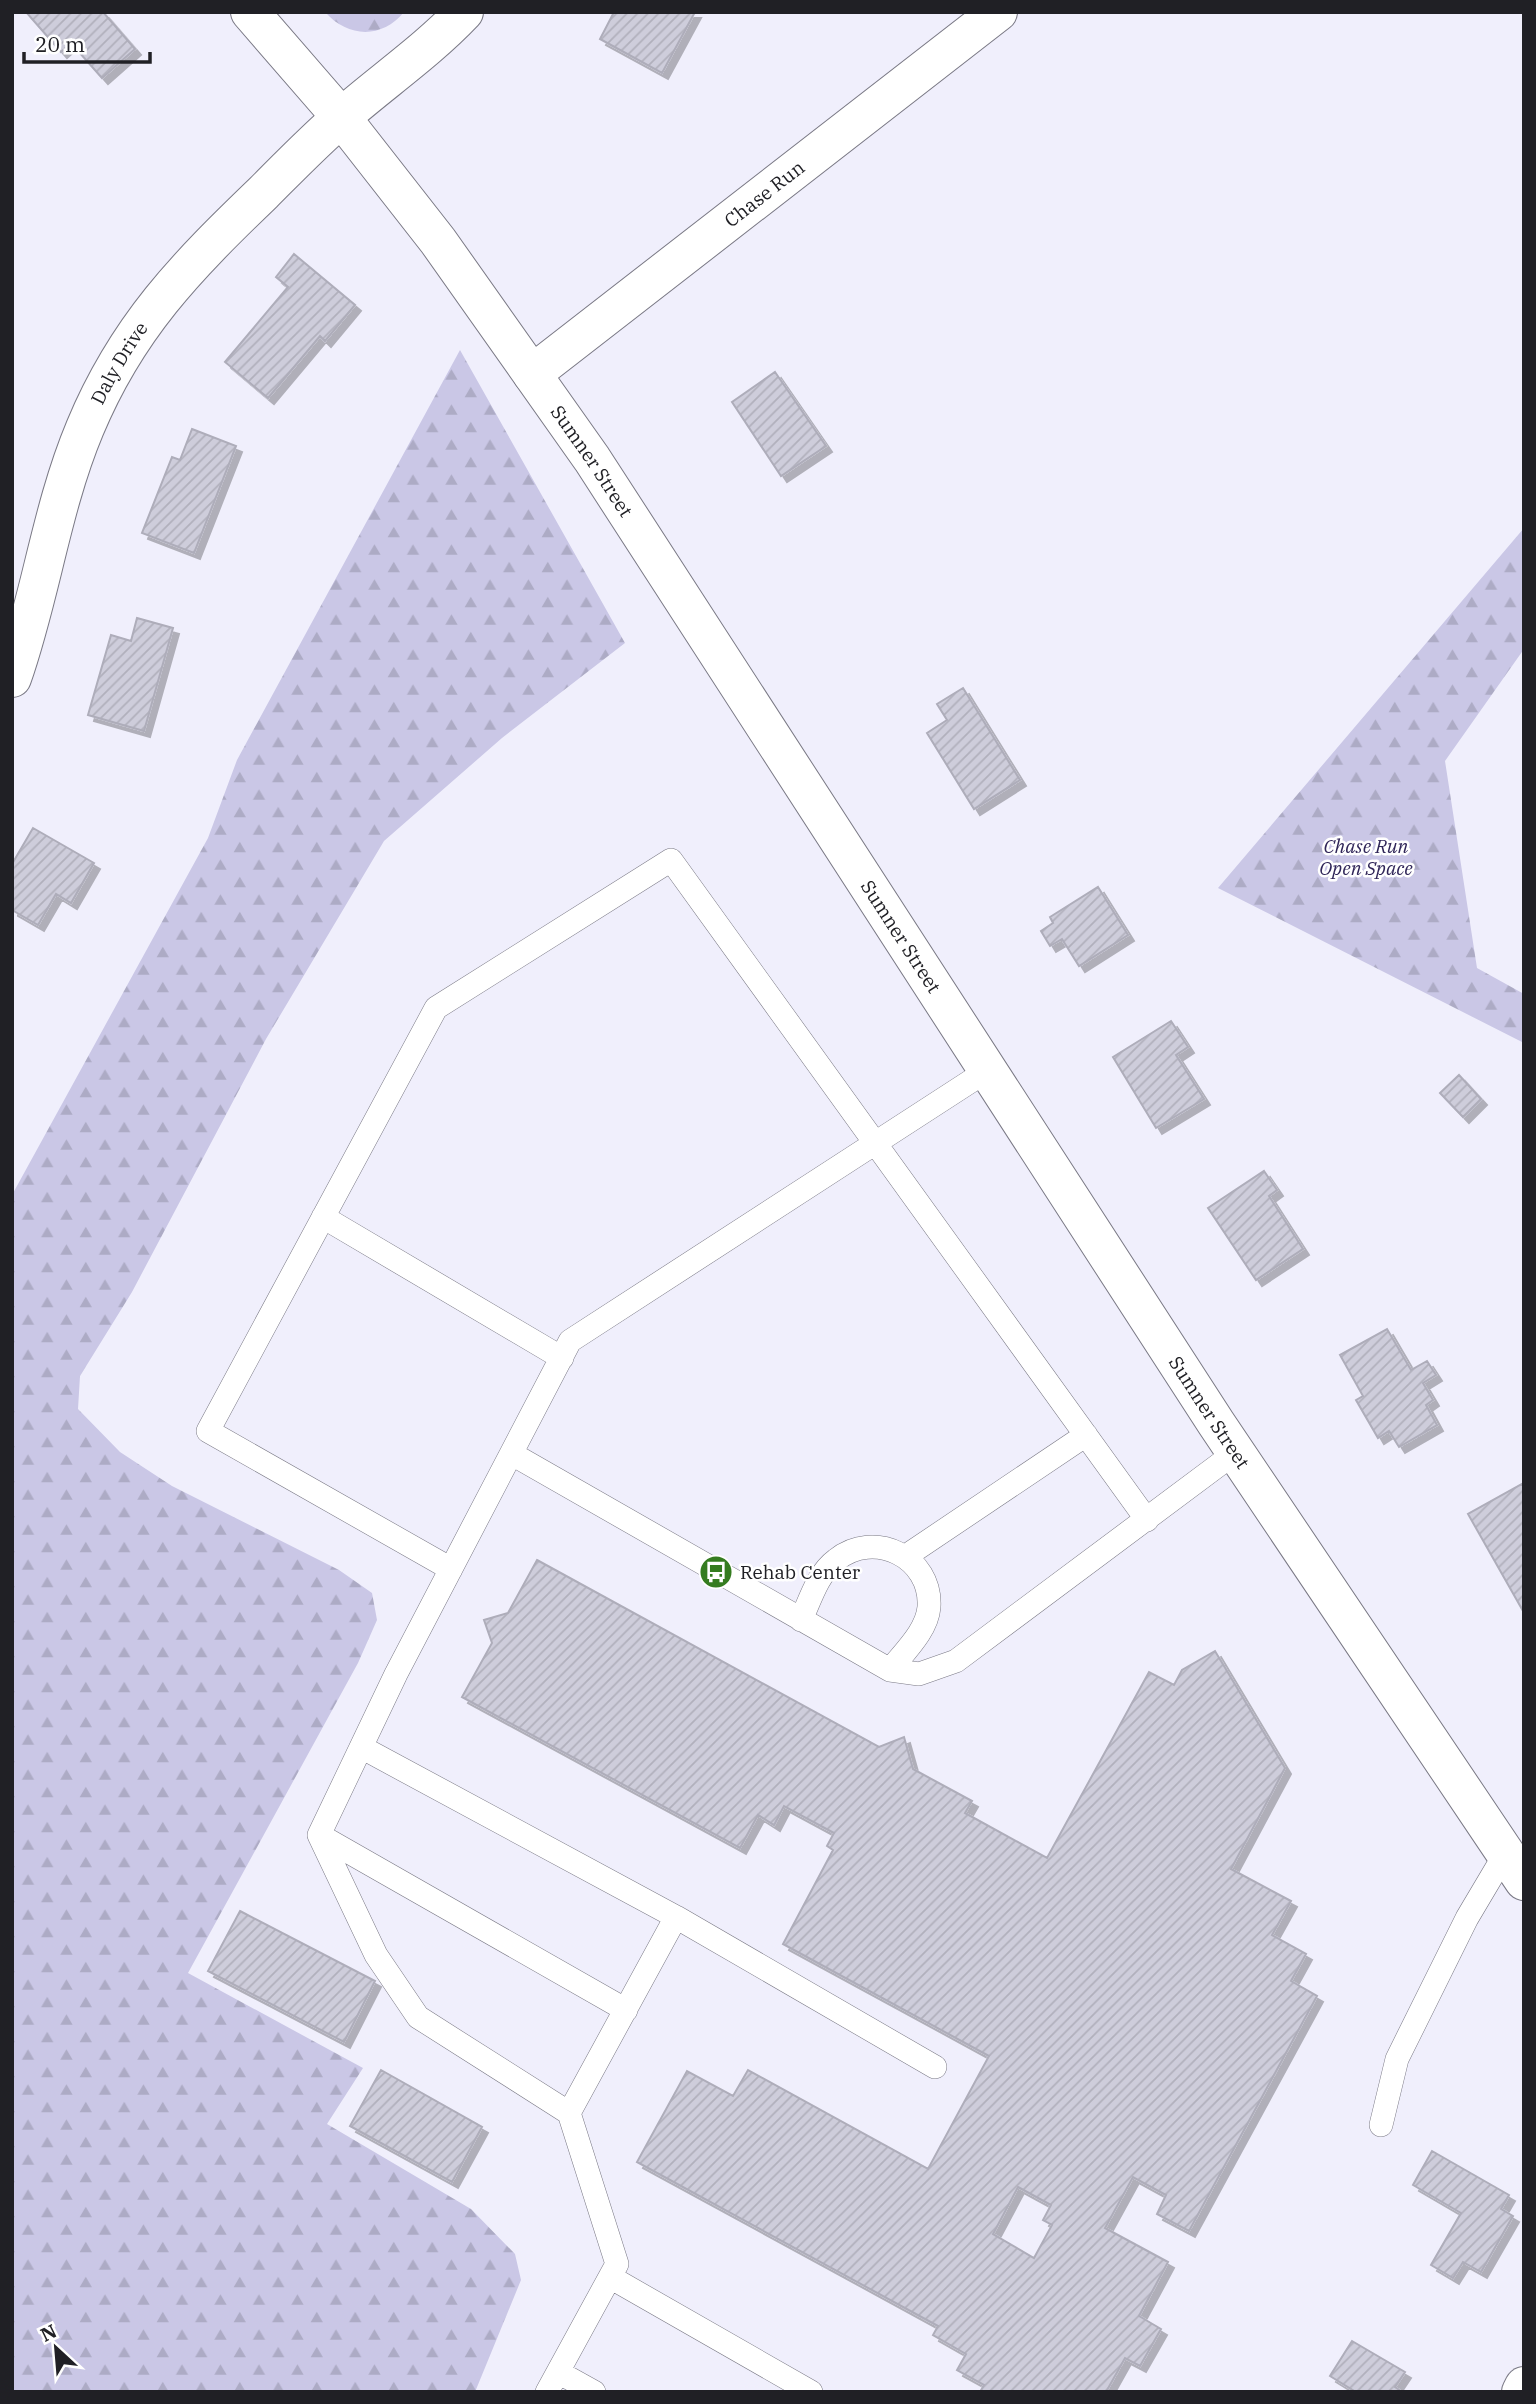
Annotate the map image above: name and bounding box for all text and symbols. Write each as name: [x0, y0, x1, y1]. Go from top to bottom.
scale bar: [24, 21, 150, 65]
text: 20 m: [35, 30, 85, 58]
street label: Chase Run: [719, 155, 809, 232]
street label: Daly Drive: [85, 317, 153, 408]
street label: Sumner Street: [546, 401, 638, 522]
park label: Chase Run Open Space: [1319, 834, 1413, 880]
street label: Sumner Street: [856, 875, 946, 998]
street label: Sumner Street: [1164, 1351, 1255, 1473]
bus stop icon: Rehab Center: [697, 1553, 735, 1591]
place label: Rehab Center: [740, 1560, 861, 1584]
north arrow: [21, 2313, 91, 2383]
text: N: [37, 2319, 61, 2347]

